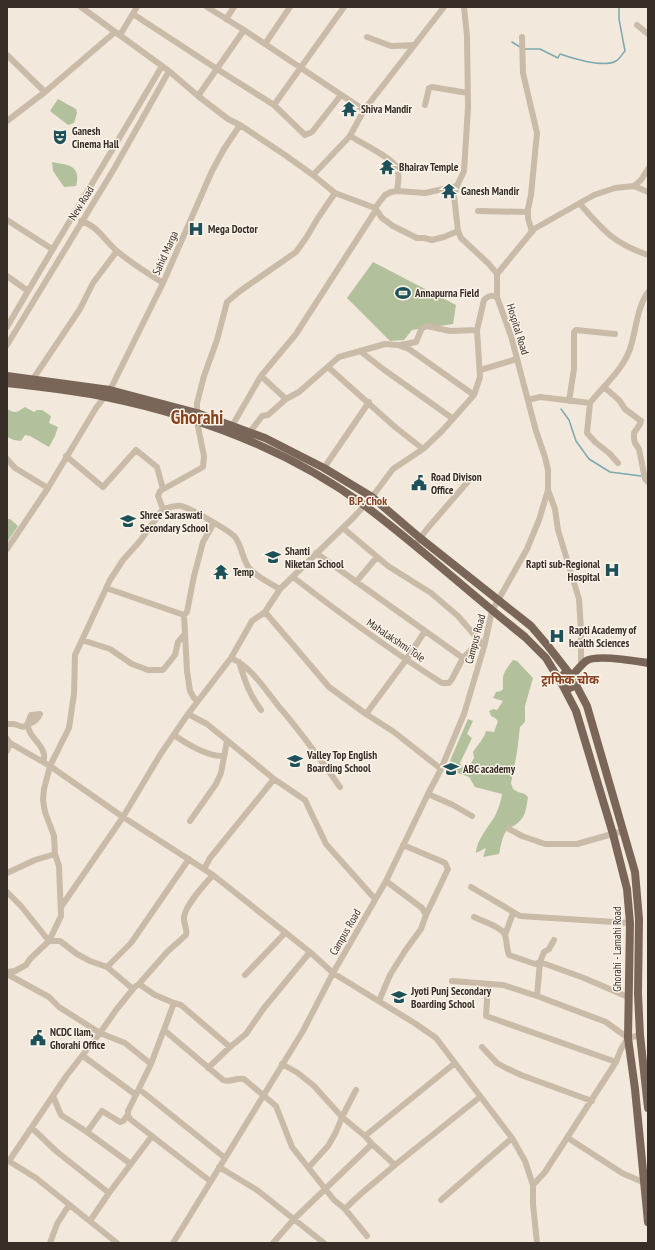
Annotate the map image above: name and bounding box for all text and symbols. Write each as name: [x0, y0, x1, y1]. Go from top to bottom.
temple icon: Shiva Mandir: [340, 100, 358, 118]
place label: Shiva Mandir: [361, 102, 413, 116]
place label: Ganesh Cinema Hall: [72, 124, 119, 151]
theatre icon: Ganesh Cinema Hall: [51, 128, 69, 146]
temple icon: Bhairav Temple: [378, 158, 396, 176]
place label: Bhairav Temple: [399, 160, 459, 174]
temple icon: Ganesh Mandir: [440, 182, 458, 200]
street label: New Road: [65, 183, 97, 223]
place label: Ganesh Mandir: [461, 184, 520, 198]
hospital icon: Mega Doctor: [187, 220, 205, 238]
place label: Mega Doctor: [208, 222, 258, 236]
street label: Sahid Marga: [149, 229, 181, 277]
sports icon: Annapurna Field: [394, 284, 412, 302]
place label: Annapurna Field: [414, 286, 479, 300]
street label: Hospital Road: [504, 302, 532, 356]
district label: Ghorahi: [171, 405, 223, 429]
place label: Road Divison Office: [431, 470, 482, 497]
public building icon: Road Divison Office: [410, 474, 428, 492]
district label: B.P. Chok: [349, 493, 387, 508]
place label: Shree Saraswati Secondary School: [140, 508, 208, 535]
school or university icon: Shree Saraswati Secondary School: [119, 512, 137, 530]
place label: Shanti Niketan School: [285, 544, 344, 571]
school or university icon: Shanti Niketan School: [264, 548, 282, 566]
place label: Rapti sub-Regional Hospital: [526, 557, 600, 584]
hospital icon: Rapti sub-Regional Hospital: [603, 561, 621, 579]
temple icon: Temp: [212, 563, 230, 581]
place label: Temp: [233, 565, 254, 579]
street label: Campus Road: [462, 612, 488, 665]
street label: Mahalakshmi Tole: [364, 615, 428, 665]
place label: Rapti Academy of health Sciences: [569, 623, 637, 650]
hospital icon: Rapti Academy of health Sciences: [548, 627, 566, 645]
district label: ट्राफिक चोक: [541, 672, 600, 687]
place label: Valley Top English Boarding School: [306, 748, 377, 775]
school or university icon: Valley Top English Boarding School: [286, 752, 304, 770]
school or university icon: ABC academy: [442, 760, 460, 778]
place label: ABC academy: [462, 762, 516, 776]
street label: Campus Road: [326, 906, 364, 958]
street label: Ghorahi - Lamahi Road: [610, 906, 624, 992]
place label: Jyoti Punj Secondary Boarding School: [410, 984, 492, 1011]
school or university icon: Jyoti Punj Secondary Boarding School: [390, 988, 408, 1006]
place label: NCDC Ilam, Ghorahi Office: [50, 1025, 105, 1052]
public building icon: NCDC Ilam, Ghorahi Office: [29, 1029, 47, 1047]

